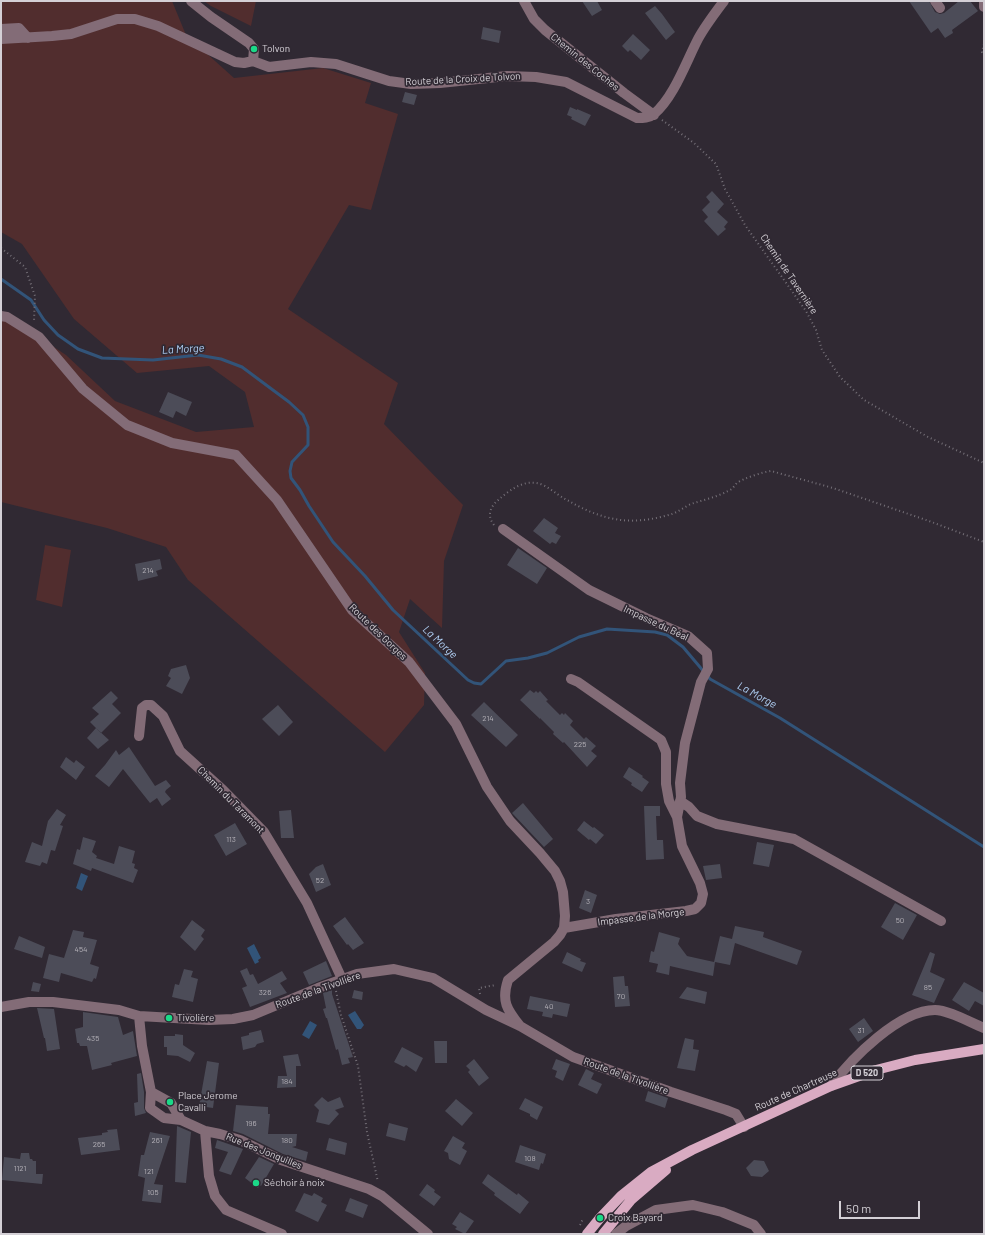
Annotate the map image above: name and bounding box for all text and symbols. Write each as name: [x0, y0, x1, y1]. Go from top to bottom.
street label: Chemin des Coches: [548, 31, 622, 93]
place label: Tolvon: [262, 43, 290, 55]
marker: Tolvon: [249, 44, 259, 54]
street label: Route de la Croix de Tolvon: [405, 70, 521, 88]
street label: Chemin de Tavernière: [758, 232, 820, 316]
water label: La Morge: [161, 341, 205, 357]
house number: 214: [142, 565, 154, 575]
street label: Route des Gorges: [347, 601, 409, 663]
street label: Impasse du Béal: [622, 603, 690, 643]
water label: La Morge: [420, 623, 460, 661]
water label: La Morge: [735, 679, 779, 711]
house number: 214: [482, 713, 494, 723]
house number: 225: [574, 739, 586, 749]
street label: Chemin du Taramont: [195, 764, 267, 836]
house number: 113: [226, 834, 236, 844]
house number: 52: [316, 875, 324, 885]
house number: 3: [586, 896, 590, 906]
street label: Impasse de la Morge: [597, 906, 685, 928]
house number: 50: [896, 915, 904, 925]
house number: 454: [75, 944, 87, 954]
street label: Route de la Tivollière: [274, 969, 362, 1011]
house number: 85: [924, 982, 932, 992]
house number: 326: [259, 987, 271, 997]
house number: 70: [617, 991, 625, 1001]
house number: 40: [545, 1001, 553, 1011]
place label: Tivolière: [177, 1012, 214, 1024]
marker: Tivolière: [164, 1013, 174, 1023]
house number: 31: [858, 1025, 864, 1035]
house number: 435: [87, 1033, 99, 1043]
street label: Route de la Tivollière: [582, 1055, 670, 1097]
street label: Route de Chartreuse: [753, 1066, 839, 1114]
road number: D 520: [851, 1066, 883, 1080]
house number: 184: [281, 1076, 293, 1086]
place label: Place Jerome Cavalli: [178, 1090, 237, 1114]
marker: Place Jerome Cavalli: [165, 1097, 175, 1107]
house number: 196: [245, 1118, 257, 1128]
street label: Rue des Jonquilles: [224, 1130, 304, 1172]
house number: 261: [151, 1135, 163, 1145]
house number: 180: [281, 1135, 293, 1145]
house number: 265: [93, 1139, 105, 1149]
house number: 108: [524, 1153, 536, 1163]
house number: 1121: [14, 1163, 26, 1173]
house number: 121: [144, 1166, 154, 1176]
place label: Séchoir à noix: [264, 1177, 325, 1189]
marker: Séchoir à noix: [251, 1178, 261, 1188]
house number: 105: [147, 1187, 159, 1197]
scale bar: [841, 1193, 922, 1219]
text: 50 m: [846, 1201, 871, 1215]
place label: Croix Bayard: [608, 1212, 662, 1224]
marker: Croix Bayard: [595, 1213, 605, 1223]

